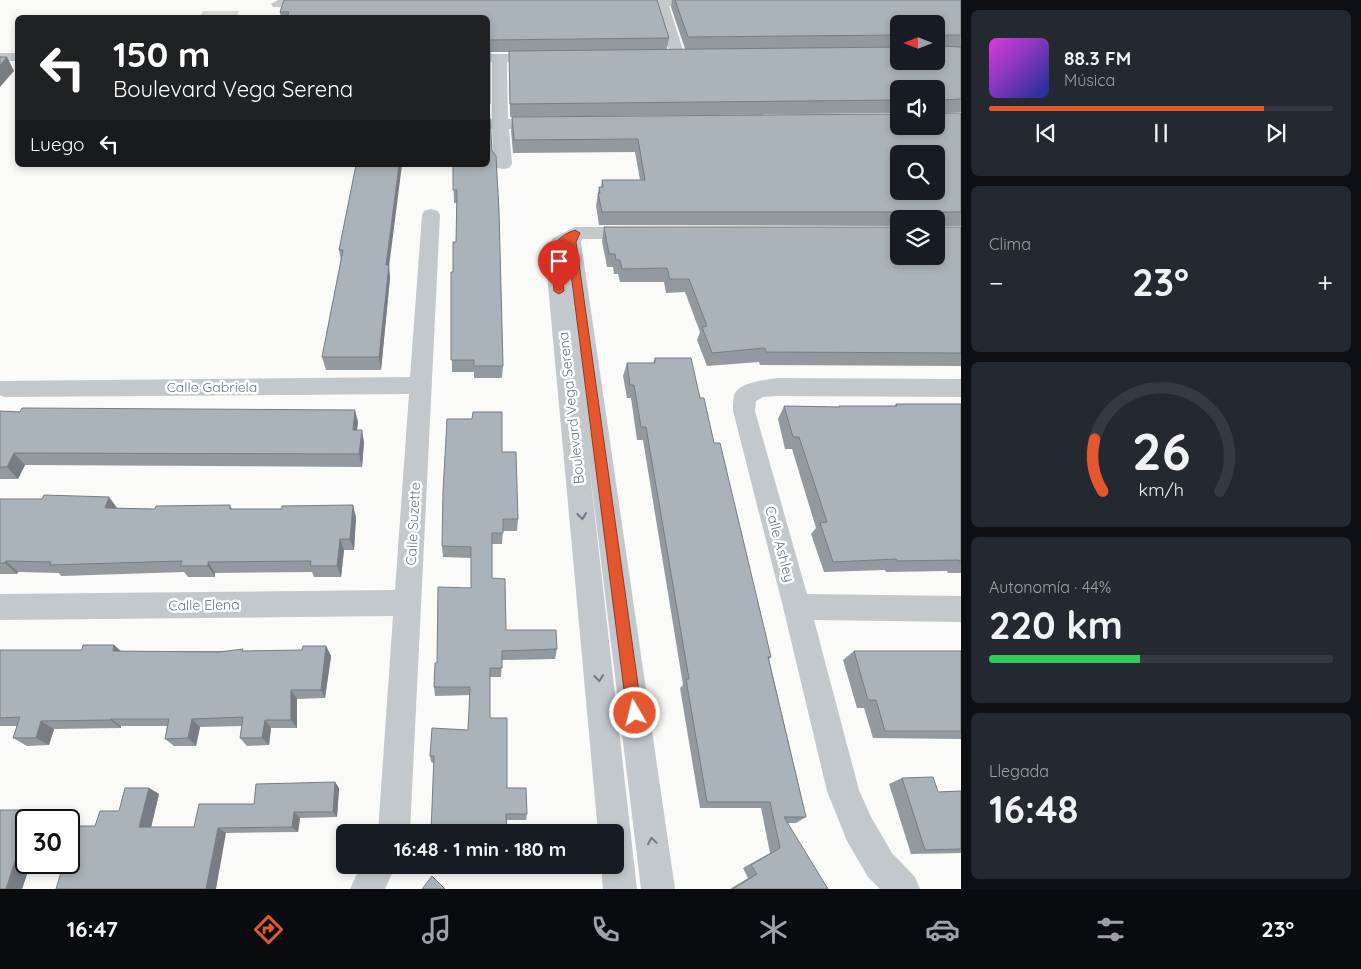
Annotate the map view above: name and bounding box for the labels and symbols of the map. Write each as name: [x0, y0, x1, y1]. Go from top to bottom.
north arrow: [890, 15, 945, 70]
pin: [538, 240, 580, 291]
street label: Boulevard Vega Serena: [554, 331, 588, 485]
street label: Calle Gabriela: [167, 378, 257, 396]
street label: Calle Suzette: [402, 482, 424, 566]
street label: Calle Ashley: [761, 504, 799, 584]
one-way arrow: [576, 512, 587, 520]
street label: Calle Elena: [168, 595, 240, 615]
one-way arrow: [593, 674, 604, 682]
position arrow: [608, 686, 660, 738]
speed limit sign: 30: [15, 809, 80, 874]
one-way arrow: [647, 836, 658, 844]

